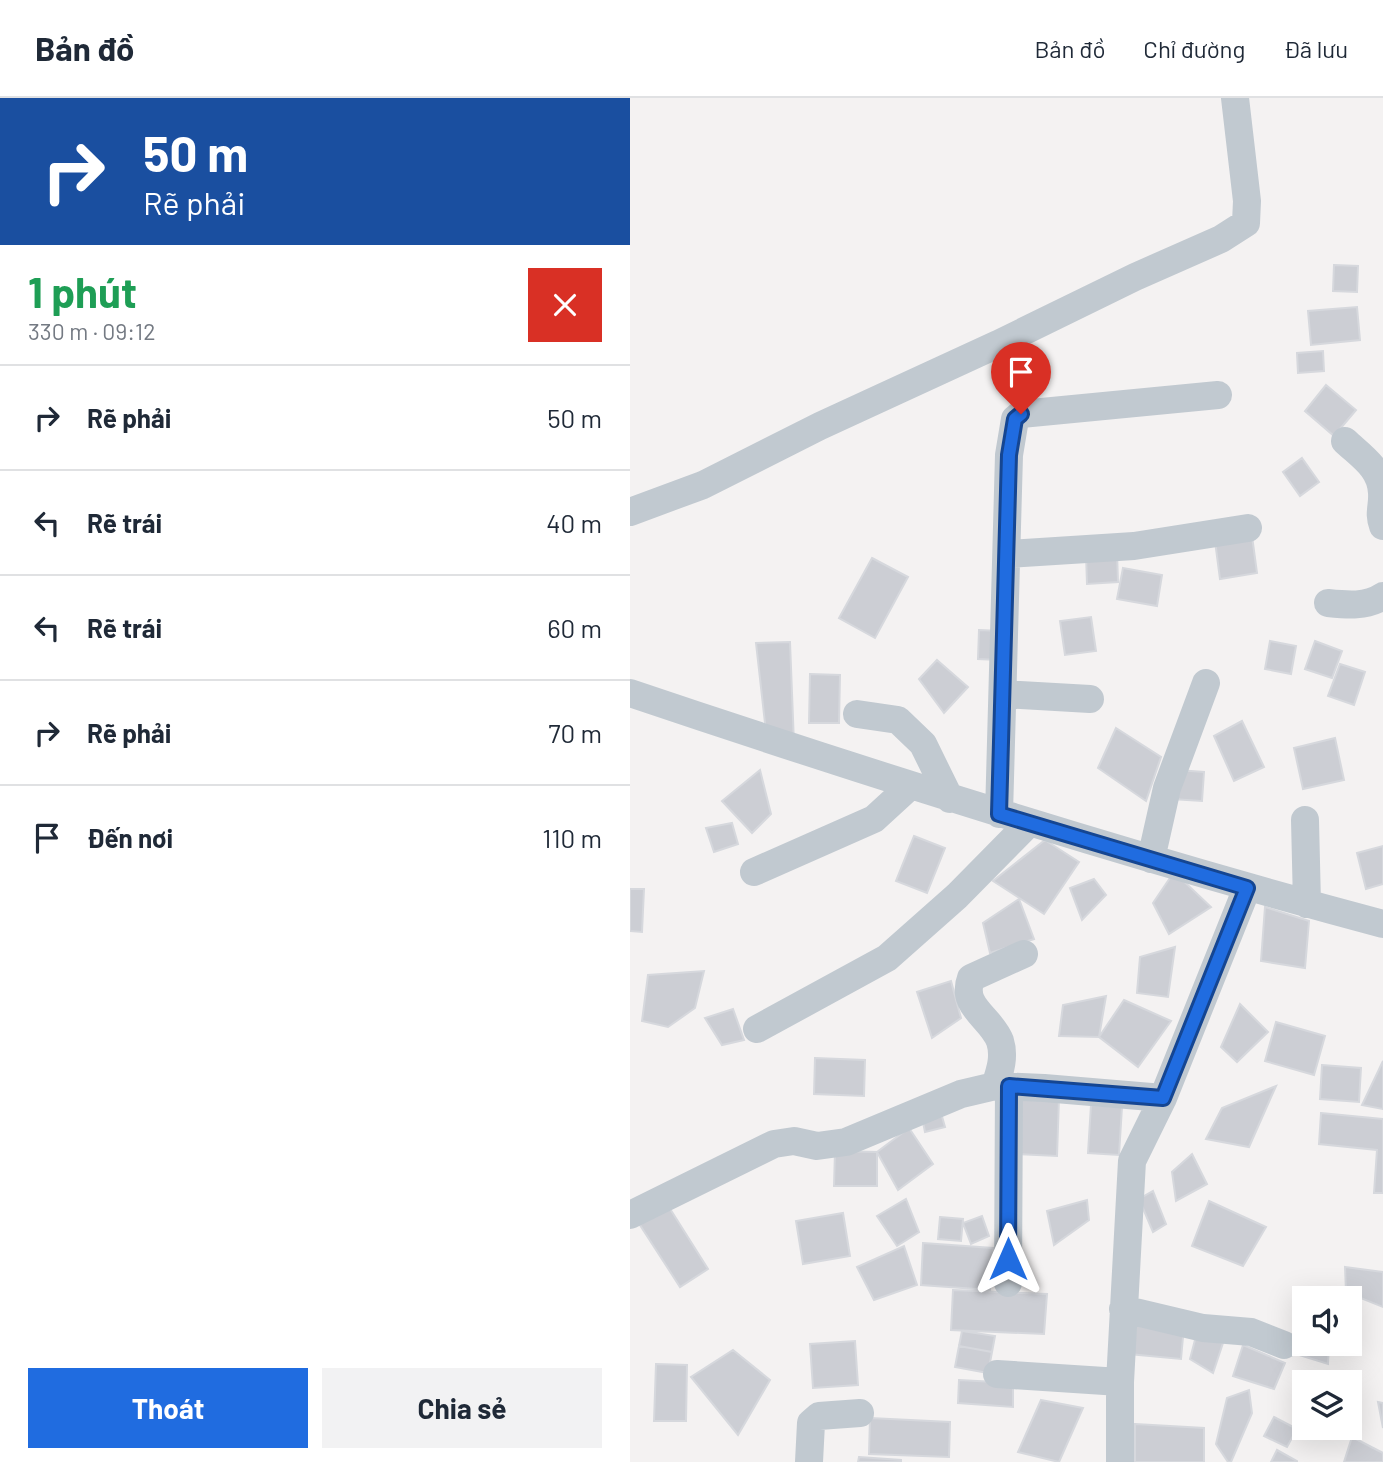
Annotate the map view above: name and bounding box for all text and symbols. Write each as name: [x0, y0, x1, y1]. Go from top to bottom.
text: Bản đồ: [35, 28, 134, 68]
text: Bản đồ: [1034, 34, 1105, 63]
text: Chỉ đường: [1143, 34, 1245, 63]
text: Đã lưu: [1283, 34, 1348, 63]
text: 50 m: [143, 123, 248, 182]
icon: right: [28, 126, 119, 217]
text: Rẽ phải: [143, 183, 245, 221]
text: 1 phút: [28, 266, 137, 316]
button: close: [528, 268, 602, 342]
text: 330 m · 09:12: [28, 317, 156, 345]
pin: [991, 342, 1051, 414]
icon: arrive: [1002, 353, 1040, 391]
icon: right: [28, 399, 66, 437]
text: Rẽ phải: [87, 402, 171, 433]
text: 50 m: [547, 402, 602, 433]
icon: left: [28, 504, 66, 542]
text: Rẽ trái: [87, 507, 162, 538]
text: 40 m: [546, 507, 602, 538]
icon: left: [28, 609, 66, 647]
text: Rẽ trái: [87, 612, 162, 643]
text: 60 m: [547, 612, 602, 643]
icon: right: [28, 714, 66, 752]
text: Rẽ phải: [87, 717, 171, 748]
text: 70 m: [548, 717, 602, 748]
icon: arrive: [28, 819, 66, 857]
text: Đến nơi: [87, 822, 173, 853]
text: 110 m: [542, 822, 602, 853]
position arrow: [971, 1222, 1045, 1296]
map controls: [1292, 1286, 1362, 1440]
button: sound: [1292, 1286, 1362, 1356]
button: Thoát: [28, 1368, 308, 1448]
button: Chia sẻ: [322, 1368, 602, 1448]
button: layers: [1292, 1370, 1362, 1440]

